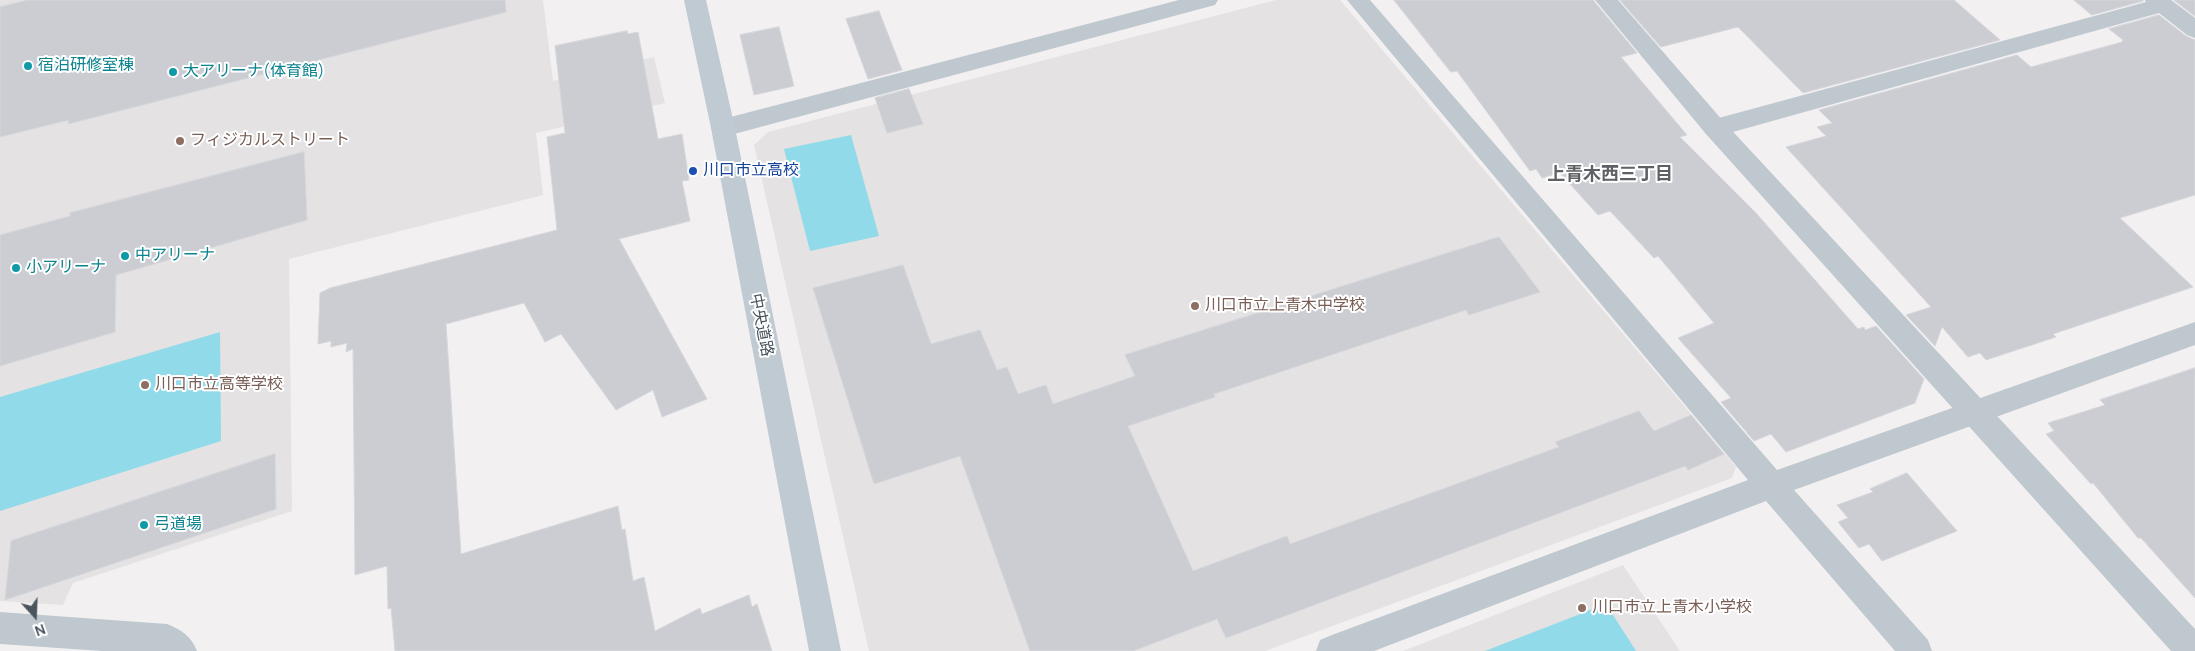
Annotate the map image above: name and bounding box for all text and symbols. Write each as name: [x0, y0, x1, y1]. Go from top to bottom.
place label: 宿泊研修室棟: [38, 56, 134, 76]
marker: 宿泊研修室棟: [22, 60, 34, 72]
place label: 大アリーナ(体育館): [183, 62, 325, 82]
marker: 大アリーナ(体育館): [167, 66, 179, 78]
place label: フィジカルストリート: [190, 131, 350, 151]
marker: フィジカルストリート: [174, 135, 186, 147]
place label: 川口市立高校: [703, 161, 799, 181]
district label: 上青木西三丁目: [1547, 164, 1673, 186]
marker: 川口市立高校: [687, 165, 699, 177]
place label: 中アリーナ: [135, 246, 215, 266]
marker: 中アリーナ: [119, 250, 131, 262]
place label: 小アリーナ: [26, 258, 106, 278]
marker: 小アリーナ: [10, 262, 22, 274]
street label: 中央道路: [745, 292, 777, 358]
place label: 川口市立上青木中学校: [1205, 296, 1365, 316]
marker: 川口市立上青木中学校: [1189, 300, 1201, 312]
place label: 川口市立高等学校: [155, 375, 283, 395]
marker: 川口市立高等学校: [139, 379, 151, 391]
place label: 弓道場: [154, 515, 202, 535]
marker: 弓道場: [138, 519, 150, 531]
north arrow: [10, 591, 60, 641]
place label: 川口市立上青木小学校: [1592, 598, 1752, 618]
marker: 川口市立上青木小学校: [1576, 602, 1588, 614]
text: N: [32, 620, 48, 641]

